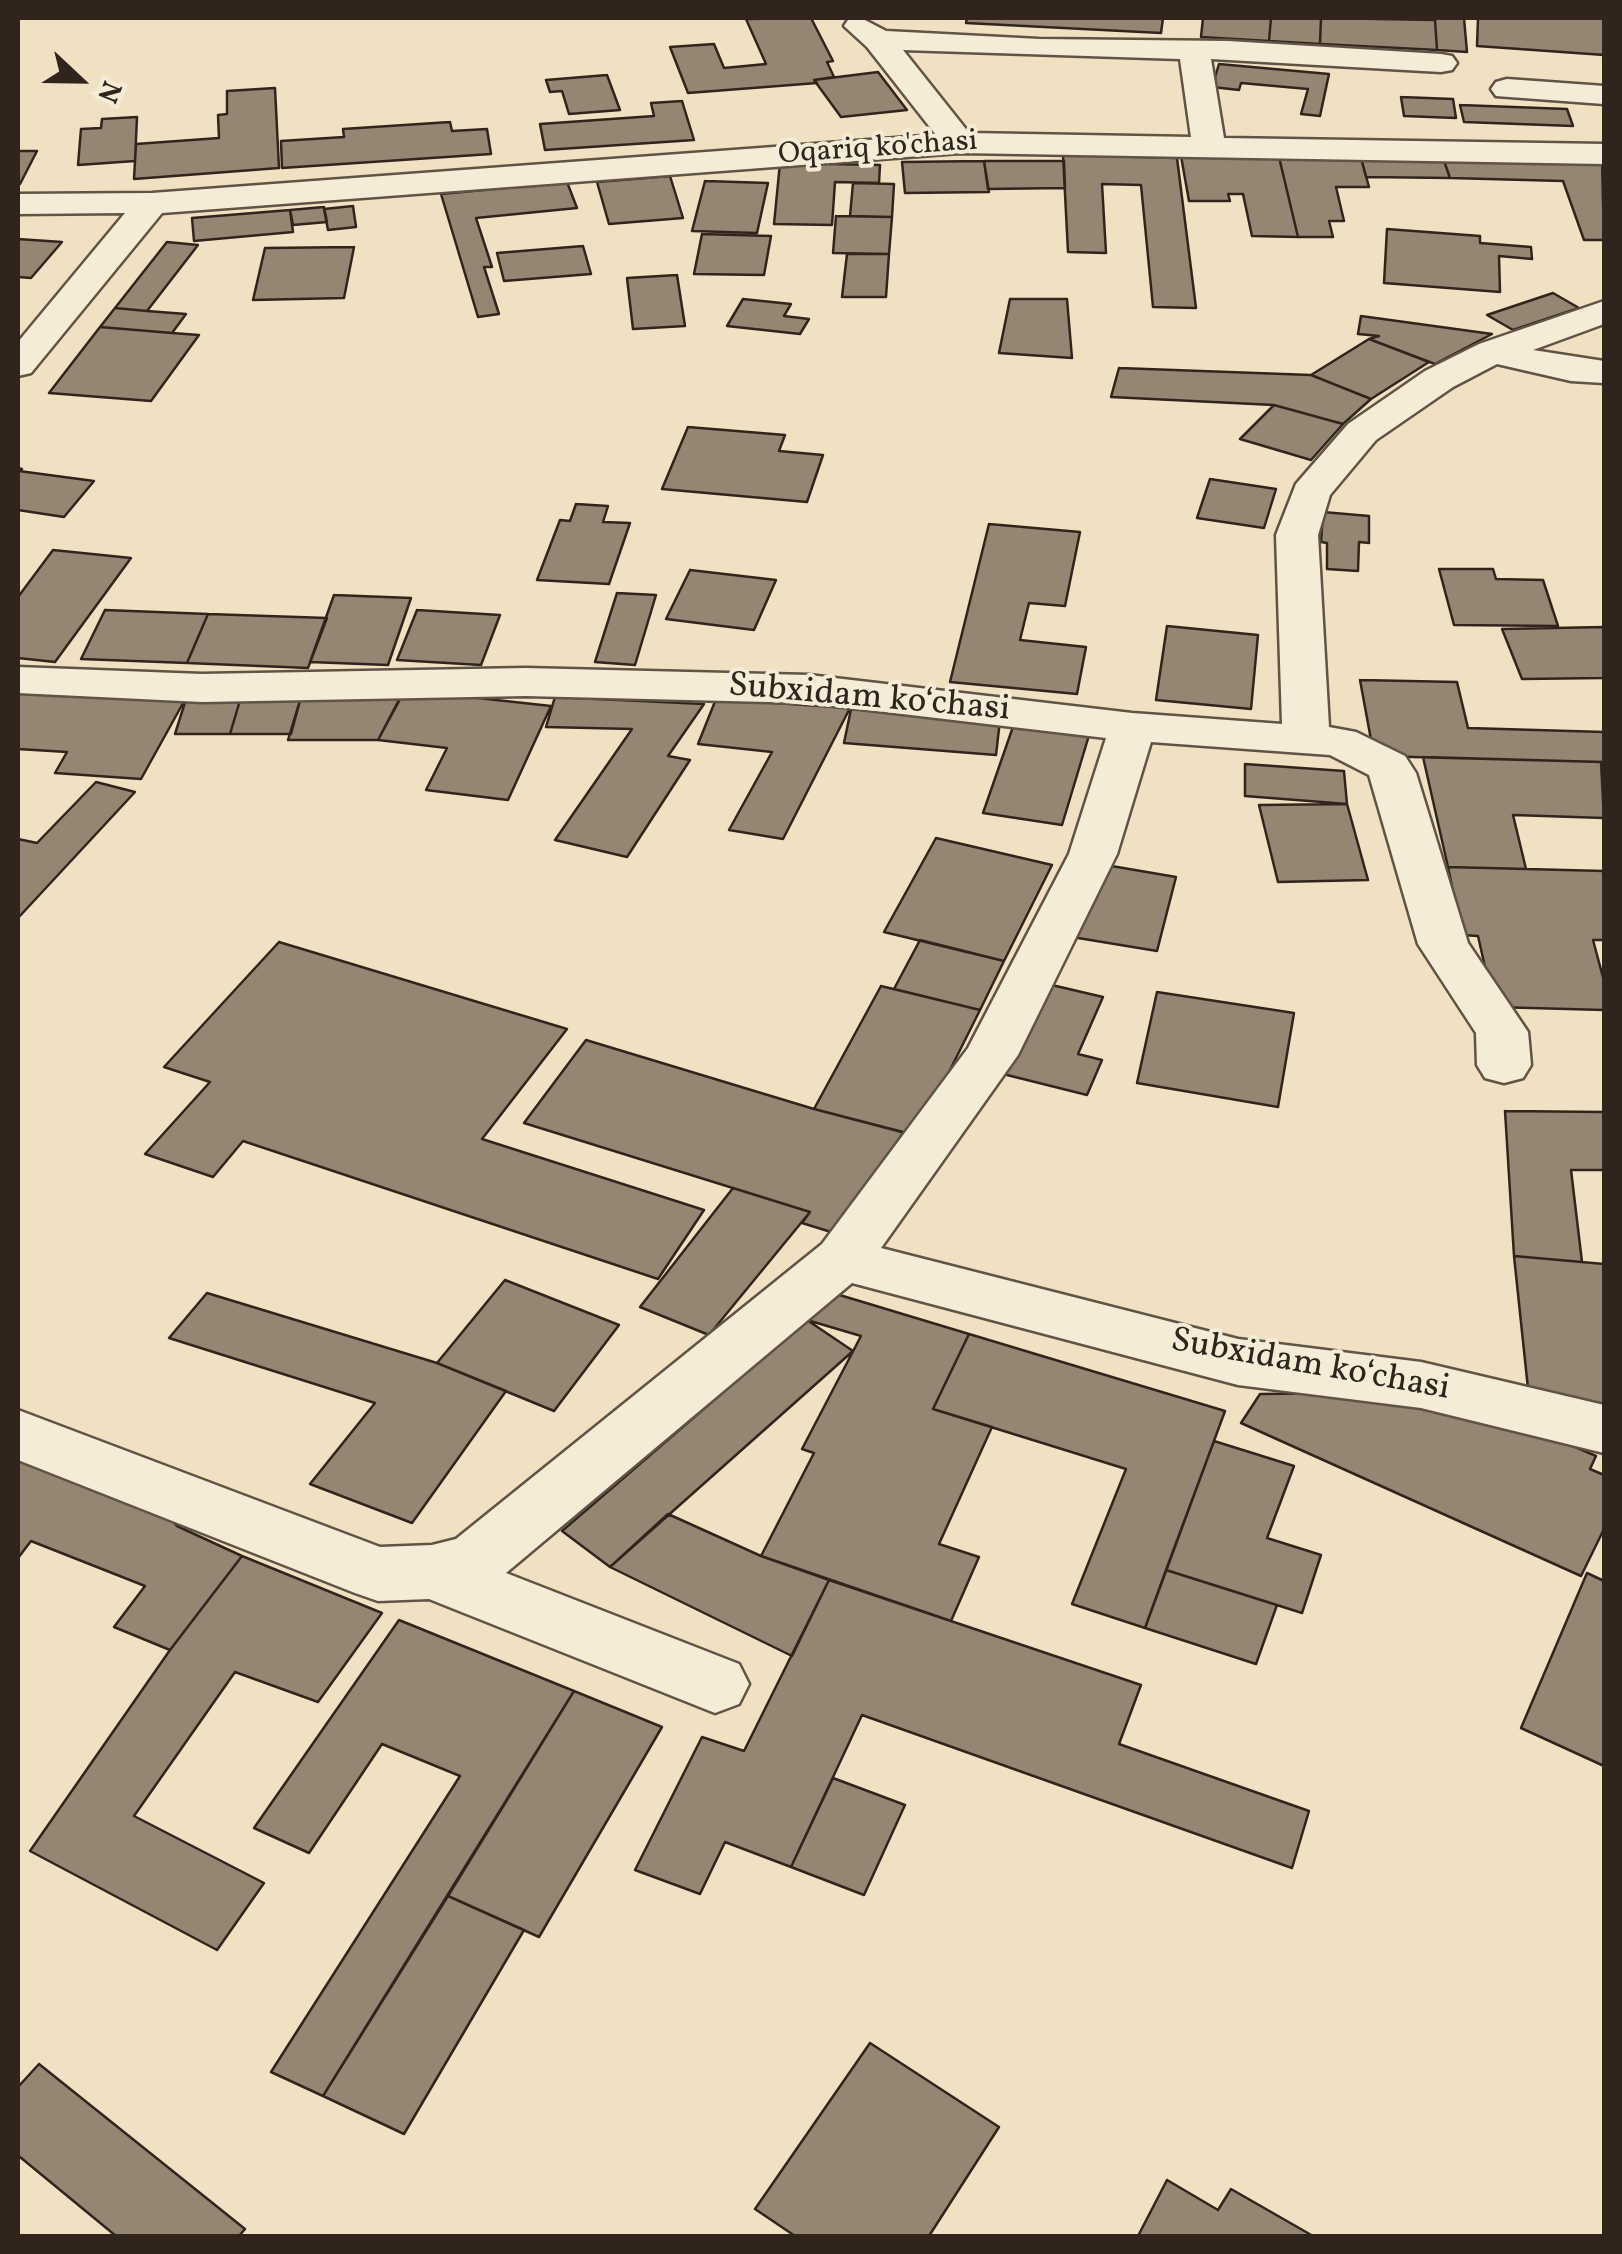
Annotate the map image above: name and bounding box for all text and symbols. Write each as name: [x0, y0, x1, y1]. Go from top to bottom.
north arrow: [30, 30, 130, 130]
text: N: [86, 75, 130, 108]
street label: Oqariq ko'chasi: [777, 125, 979, 175]
street label: Subxidam koʻchasi: [726, 667, 1012, 733]
street label: Subxidam koʻchasi: [1167, 1322, 1453, 1412]

